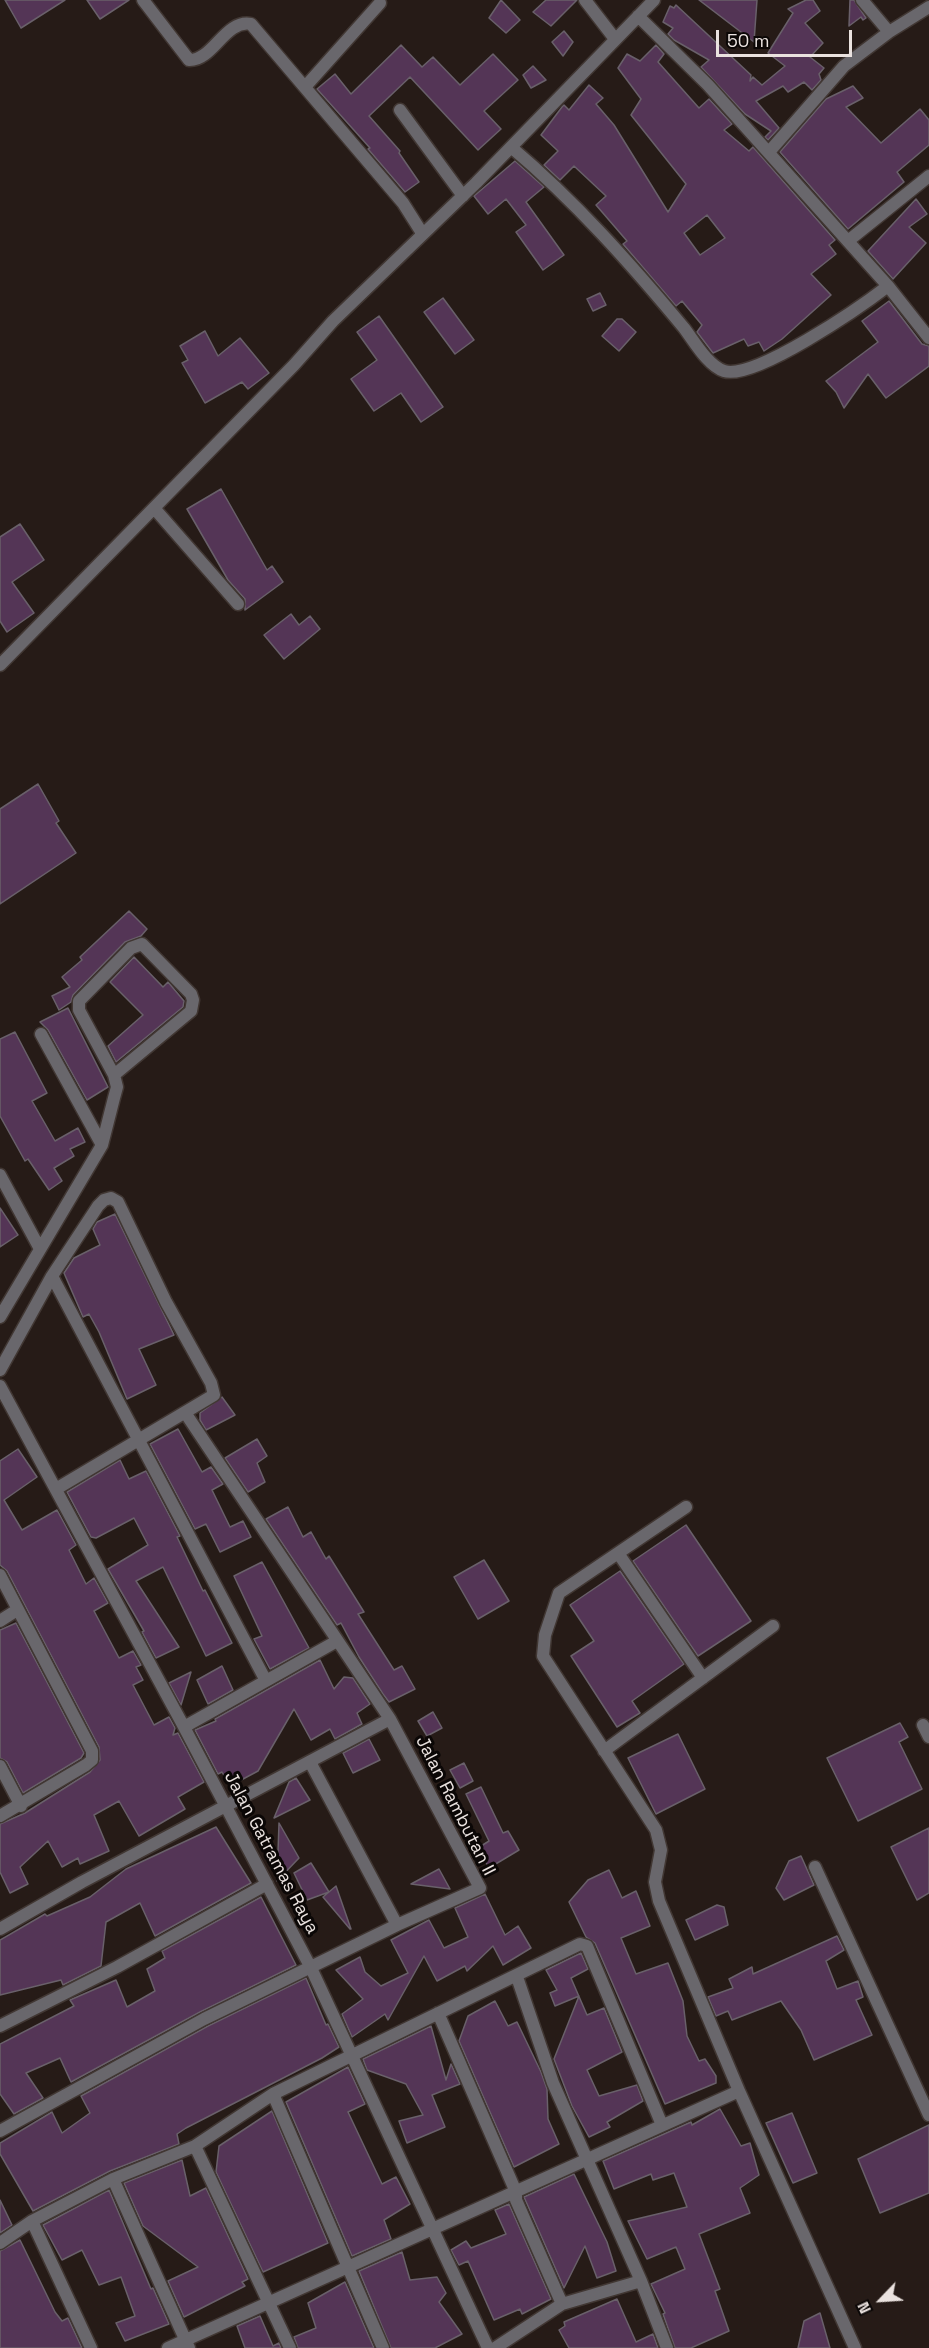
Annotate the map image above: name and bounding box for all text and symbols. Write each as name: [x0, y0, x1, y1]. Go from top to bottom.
scale bar: [719, 18, 856, 56]
text: 50 m: [727, 29, 769, 52]
street label: Jalan Rambutan II: [410, 1733, 500, 1879]
street label: Jalan Gatramas Raya: [219, 1768, 323, 1938]
north arrow: [851, 2270, 911, 2330]
text: N: [852, 2299, 876, 2317]

